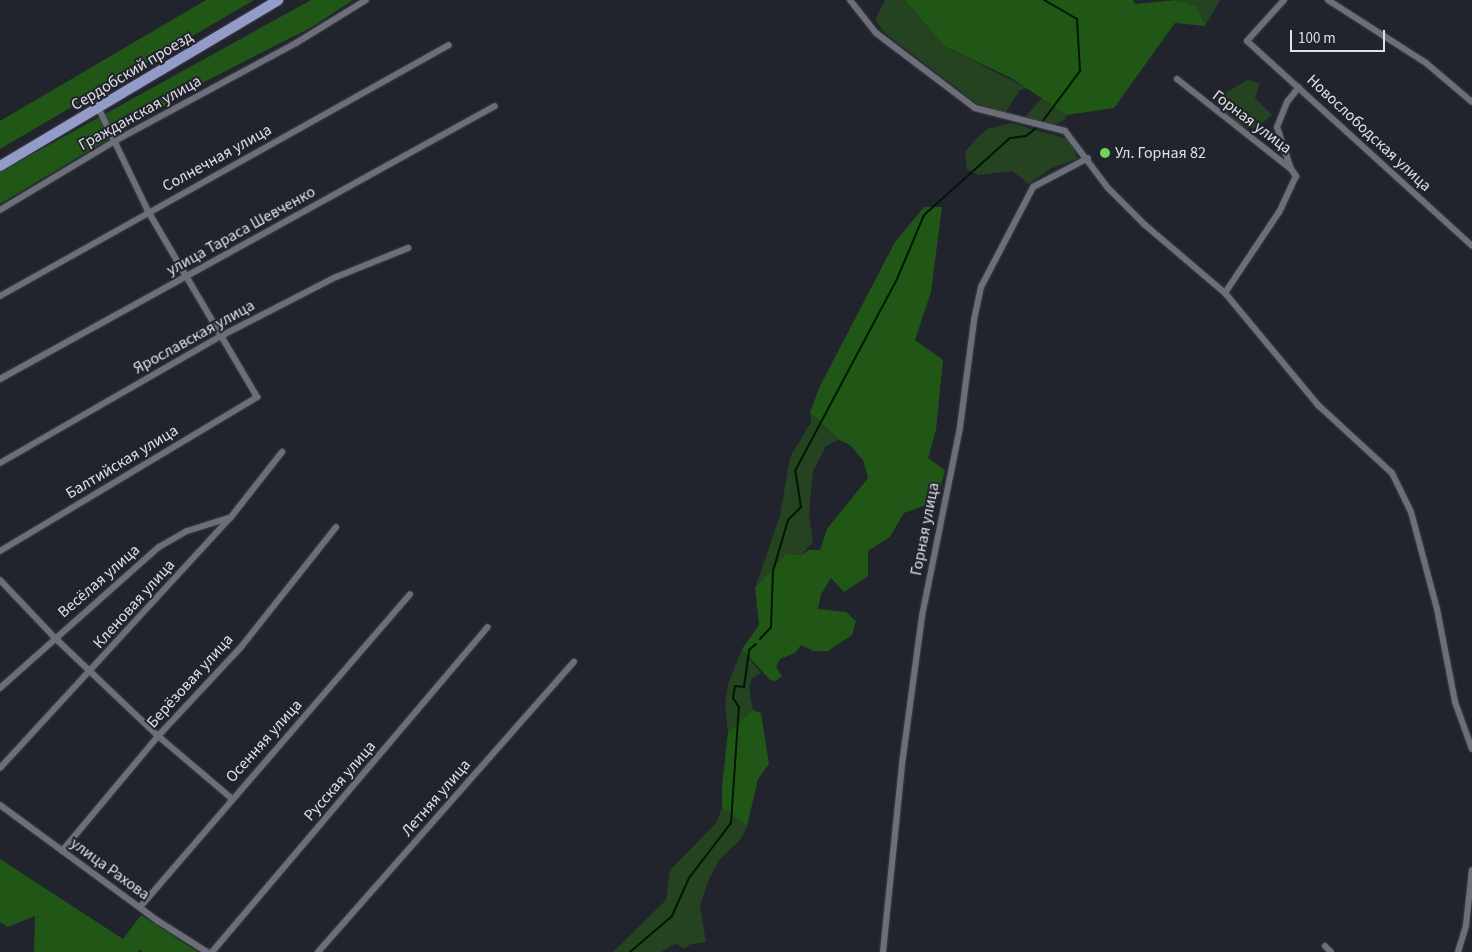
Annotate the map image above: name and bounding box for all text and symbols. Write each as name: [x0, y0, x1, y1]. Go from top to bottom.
scale bar: [1292, 20, 1387, 52]
street label: Сердобский проезд: [68, 27, 196, 115]
text: 100 m: [1298, 28, 1336, 49]
street label: Новослободская улица: [1303, 70, 1435, 196]
street label: Гражданская улица: [75, 71, 205, 155]
street label: Горная улица: [1209, 86, 1295, 158]
street label: Солнечная улица: [159, 120, 275, 196]
place label: Ул. Горная 82: [1115, 143, 1206, 163]
marker: Ул. Горная 82: [1099, 147, 1111, 159]
street label: улица Тараса Шевченко: [163, 182, 319, 280]
street label: Ярославская улица: [130, 296, 258, 378]
street label: Балтийская улица: [62, 421, 182, 503]
street label: Горная улица: [907, 481, 943, 577]
street label: Весёлая улица: [54, 540, 144, 622]
street label: Кленовая улица: [89, 555, 179, 653]
street label: Берёзовая улица: [143, 630, 237, 732]
street label: Осенняя улица: [222, 696, 306, 786]
street label: Русская улица: [300, 737, 380, 825]
street label: Летняя улица: [397, 756, 475, 840]
street label: улица Рахова: [67, 834, 153, 904]

